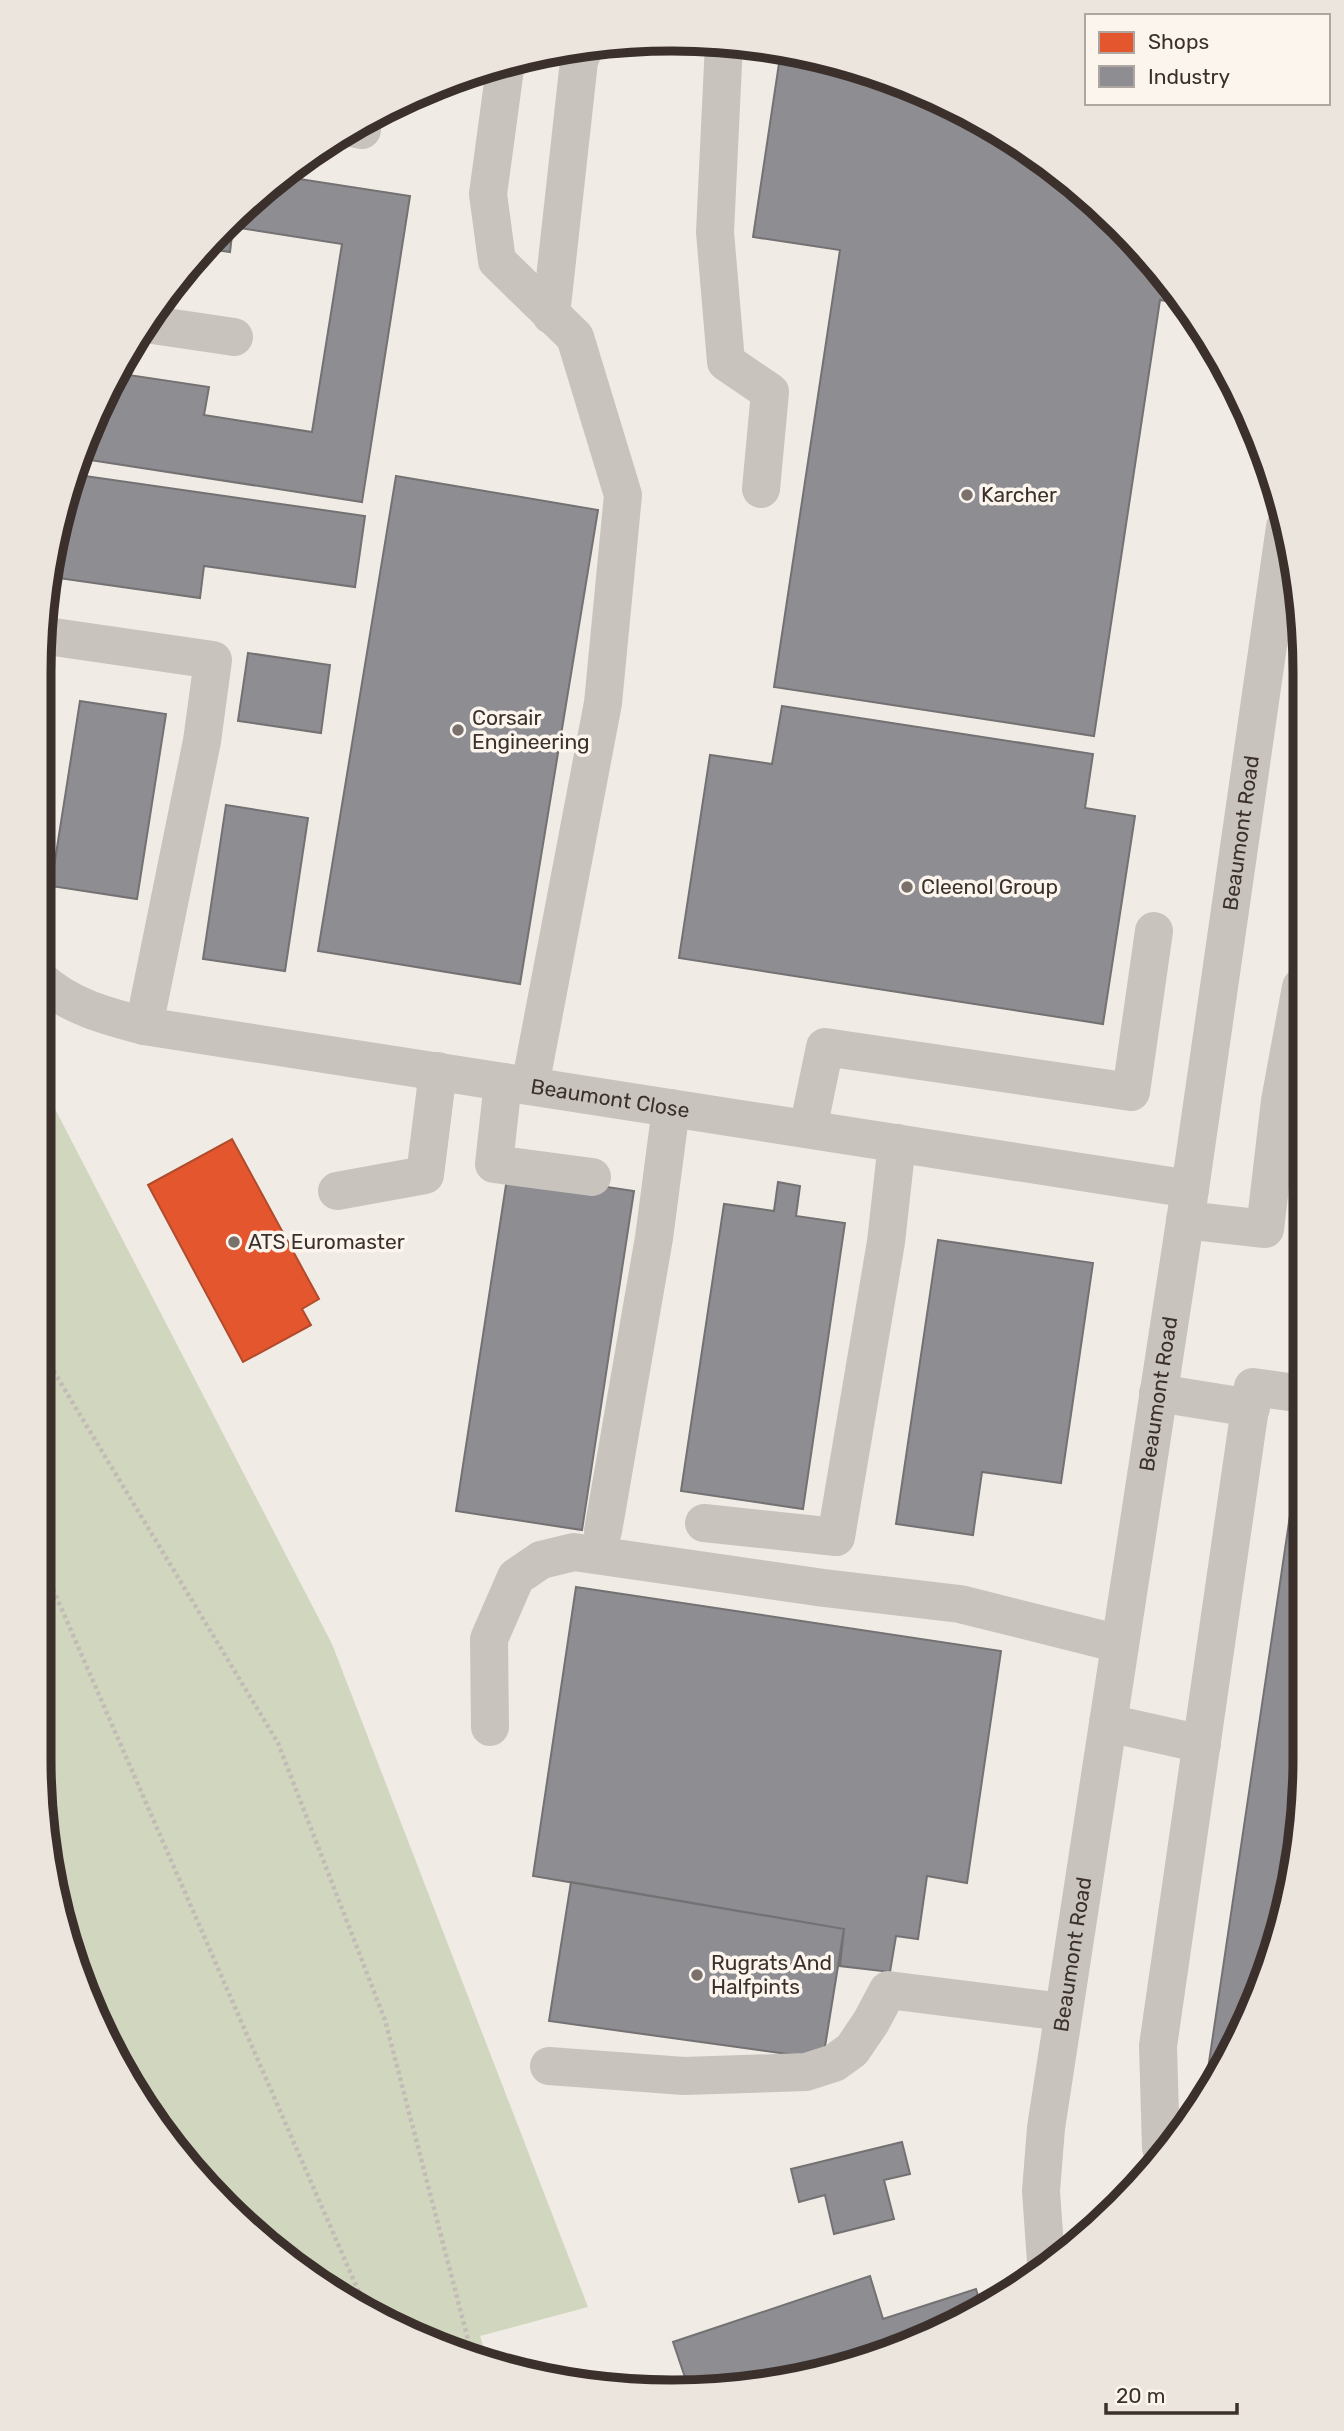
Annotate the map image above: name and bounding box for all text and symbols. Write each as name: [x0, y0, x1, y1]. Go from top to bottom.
legend: [1085, 14, 1330, 105]
text: Shops: [1148, 29, 1209, 54]
text: Industry: [1148, 64, 1230, 89]
place label: Karcher: [981, 482, 1057, 507]
marker: Karcher: [959, 487, 975, 503]
place label: Corsair Engineering: [472, 705, 590, 754]
marker: Corsair Engineering: [450, 722, 466, 738]
street label: Beaumont Road: [1217, 754, 1264, 912]
place label: Cleenol Group: [921, 874, 1058, 899]
marker: Cleenol Group: [899, 879, 915, 895]
street label: Beaumont Close: [529, 1073, 691, 1123]
place label: ATS Euromaster: [248, 1229, 405, 1254]
marker: ATS Euromaster: [226, 1234, 242, 1250]
street label: Beaumont Road: [1134, 1315, 1182, 1473]
street label: Beaumont Road: [1048, 1875, 1096, 2034]
place label: Rugrats And Halfpints: [711, 1950, 832, 1999]
marker: Rugrats And Halfpints: [689, 1967, 705, 1983]
scale bar: [1106, 2372, 1237, 2416]
text: 20 m: [1116, 2383, 1165, 2408]

